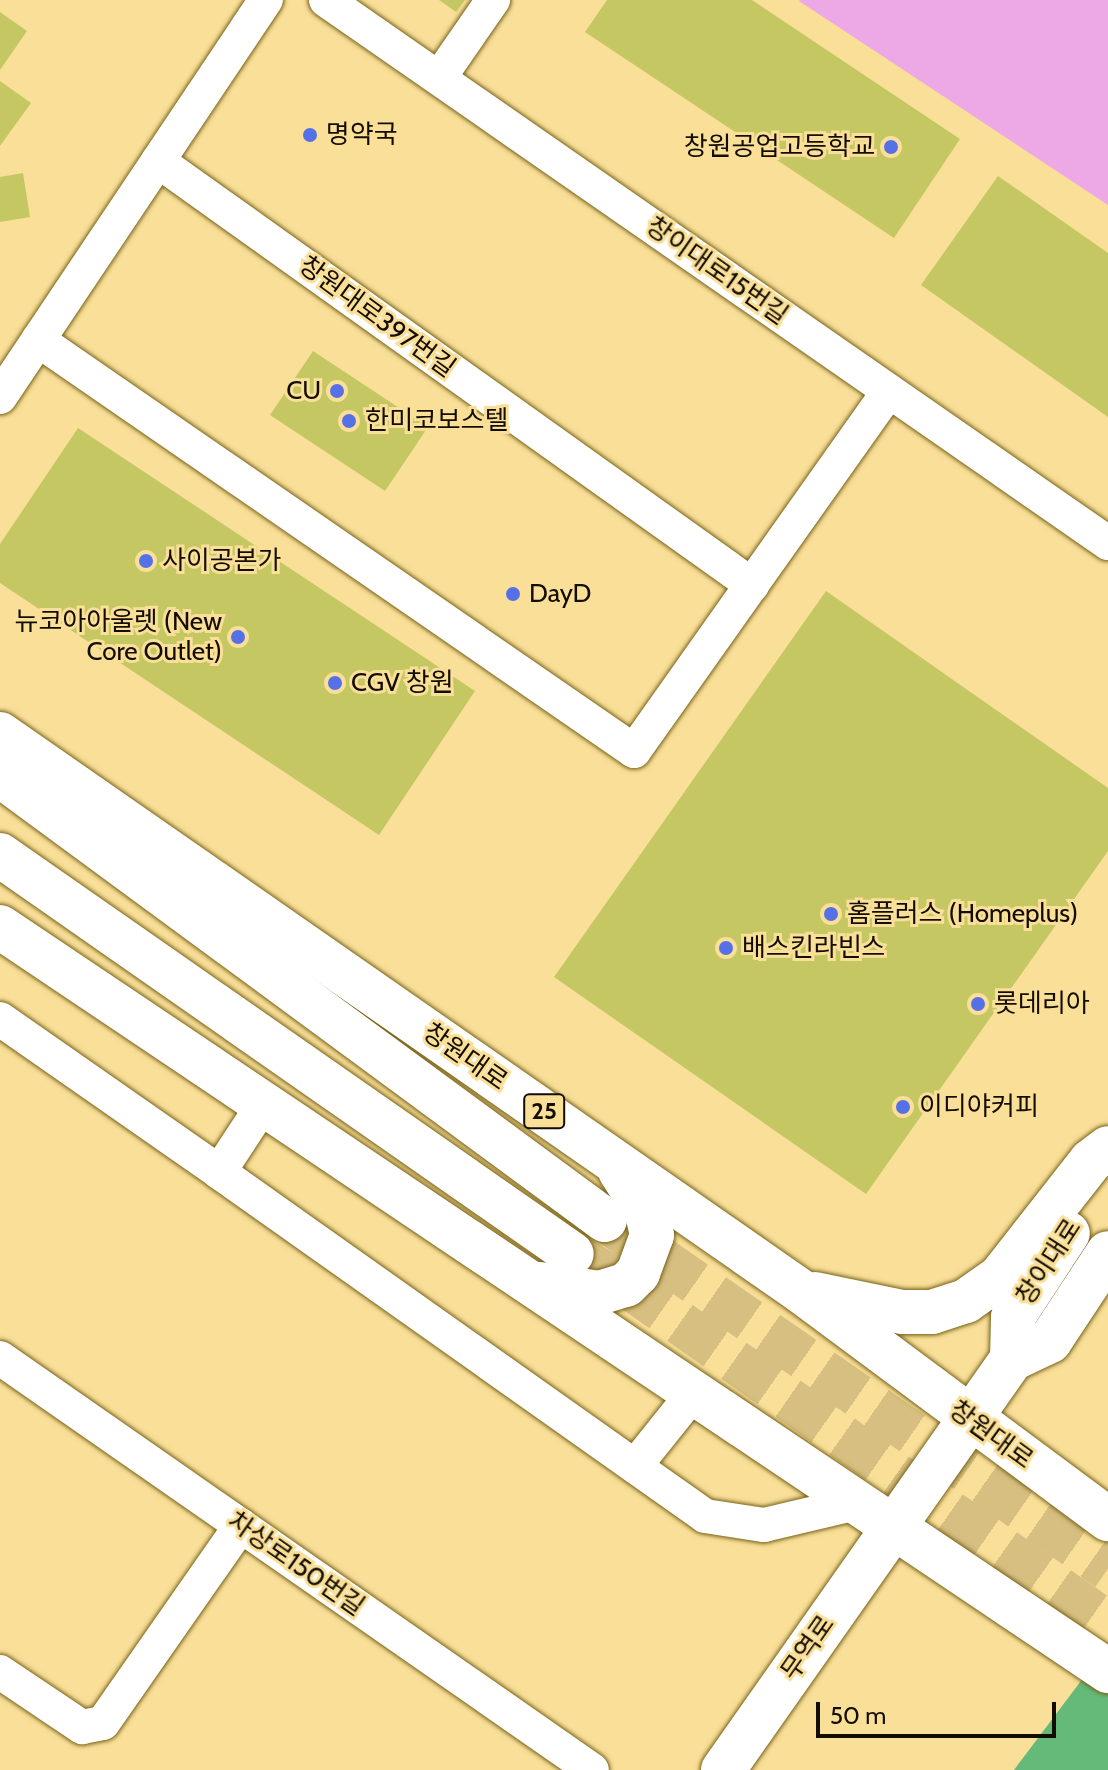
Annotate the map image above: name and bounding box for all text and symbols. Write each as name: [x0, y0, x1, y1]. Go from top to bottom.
place label: 명약국: [326, 119, 398, 151]
marker: 명약국: [301, 126, 319, 144]
place label: 창원공업고등학교: [684, 131, 875, 163]
marker: 창원공업고등학교: [882, 138, 900, 156]
street label: 창이대로15번길: [640, 211, 794, 331]
street label: 창원대로397번길: [293, 250, 461, 384]
place label: CU: [286, 375, 321, 407]
marker: CU: [328, 382, 346, 400]
place label: 한미코보스텔: [365, 405, 509, 437]
marker: 한미코보스텔: [340, 412, 358, 430]
place label: 사이공본가: [162, 545, 282, 577]
marker: 사이공본가: [137, 552, 155, 570]
place label: DayD: [529, 578, 591, 610]
marker: DayD: [504, 585, 522, 603]
place label: 뉴코아아울렛 (New Core Outlet): [15, 606, 222, 668]
marker: 뉴코아아울렛 (New Core Outlet): [229, 628, 247, 646]
place label: CGV 창원: [351, 667, 454, 699]
marker: CGV 창원: [326, 674, 344, 692]
place label: 홈플러스 (Homeplus): [847, 898, 1077, 930]
marker: 홈플러스 (Homeplus): [822, 905, 840, 923]
place label: 배스킨라빈스: [742, 932, 886, 964]
marker: 배스킨라빈스: [717, 939, 735, 957]
place label: 롯데리아: [994, 988, 1090, 1020]
marker: 롯데리아: [969, 995, 987, 1013]
street label: 창원대로: [417, 1017, 513, 1097]
road number: 25: [522, 1091, 566, 1131]
place label: 이디야커피: [919, 1091, 1039, 1123]
marker: 이디야커피: [894, 1098, 912, 1116]
street label: 창이대로: [1010, 1213, 1088, 1311]
street label: 창원대로: [943, 1394, 1039, 1476]
street label: 차상로150번길: [221, 1505, 371, 1623]
street label: 무역로: [775, 1610, 841, 1686]
scale bar: [820, 1686, 1060, 1736]
text: 50 m: [830, 1701, 886, 1730]

